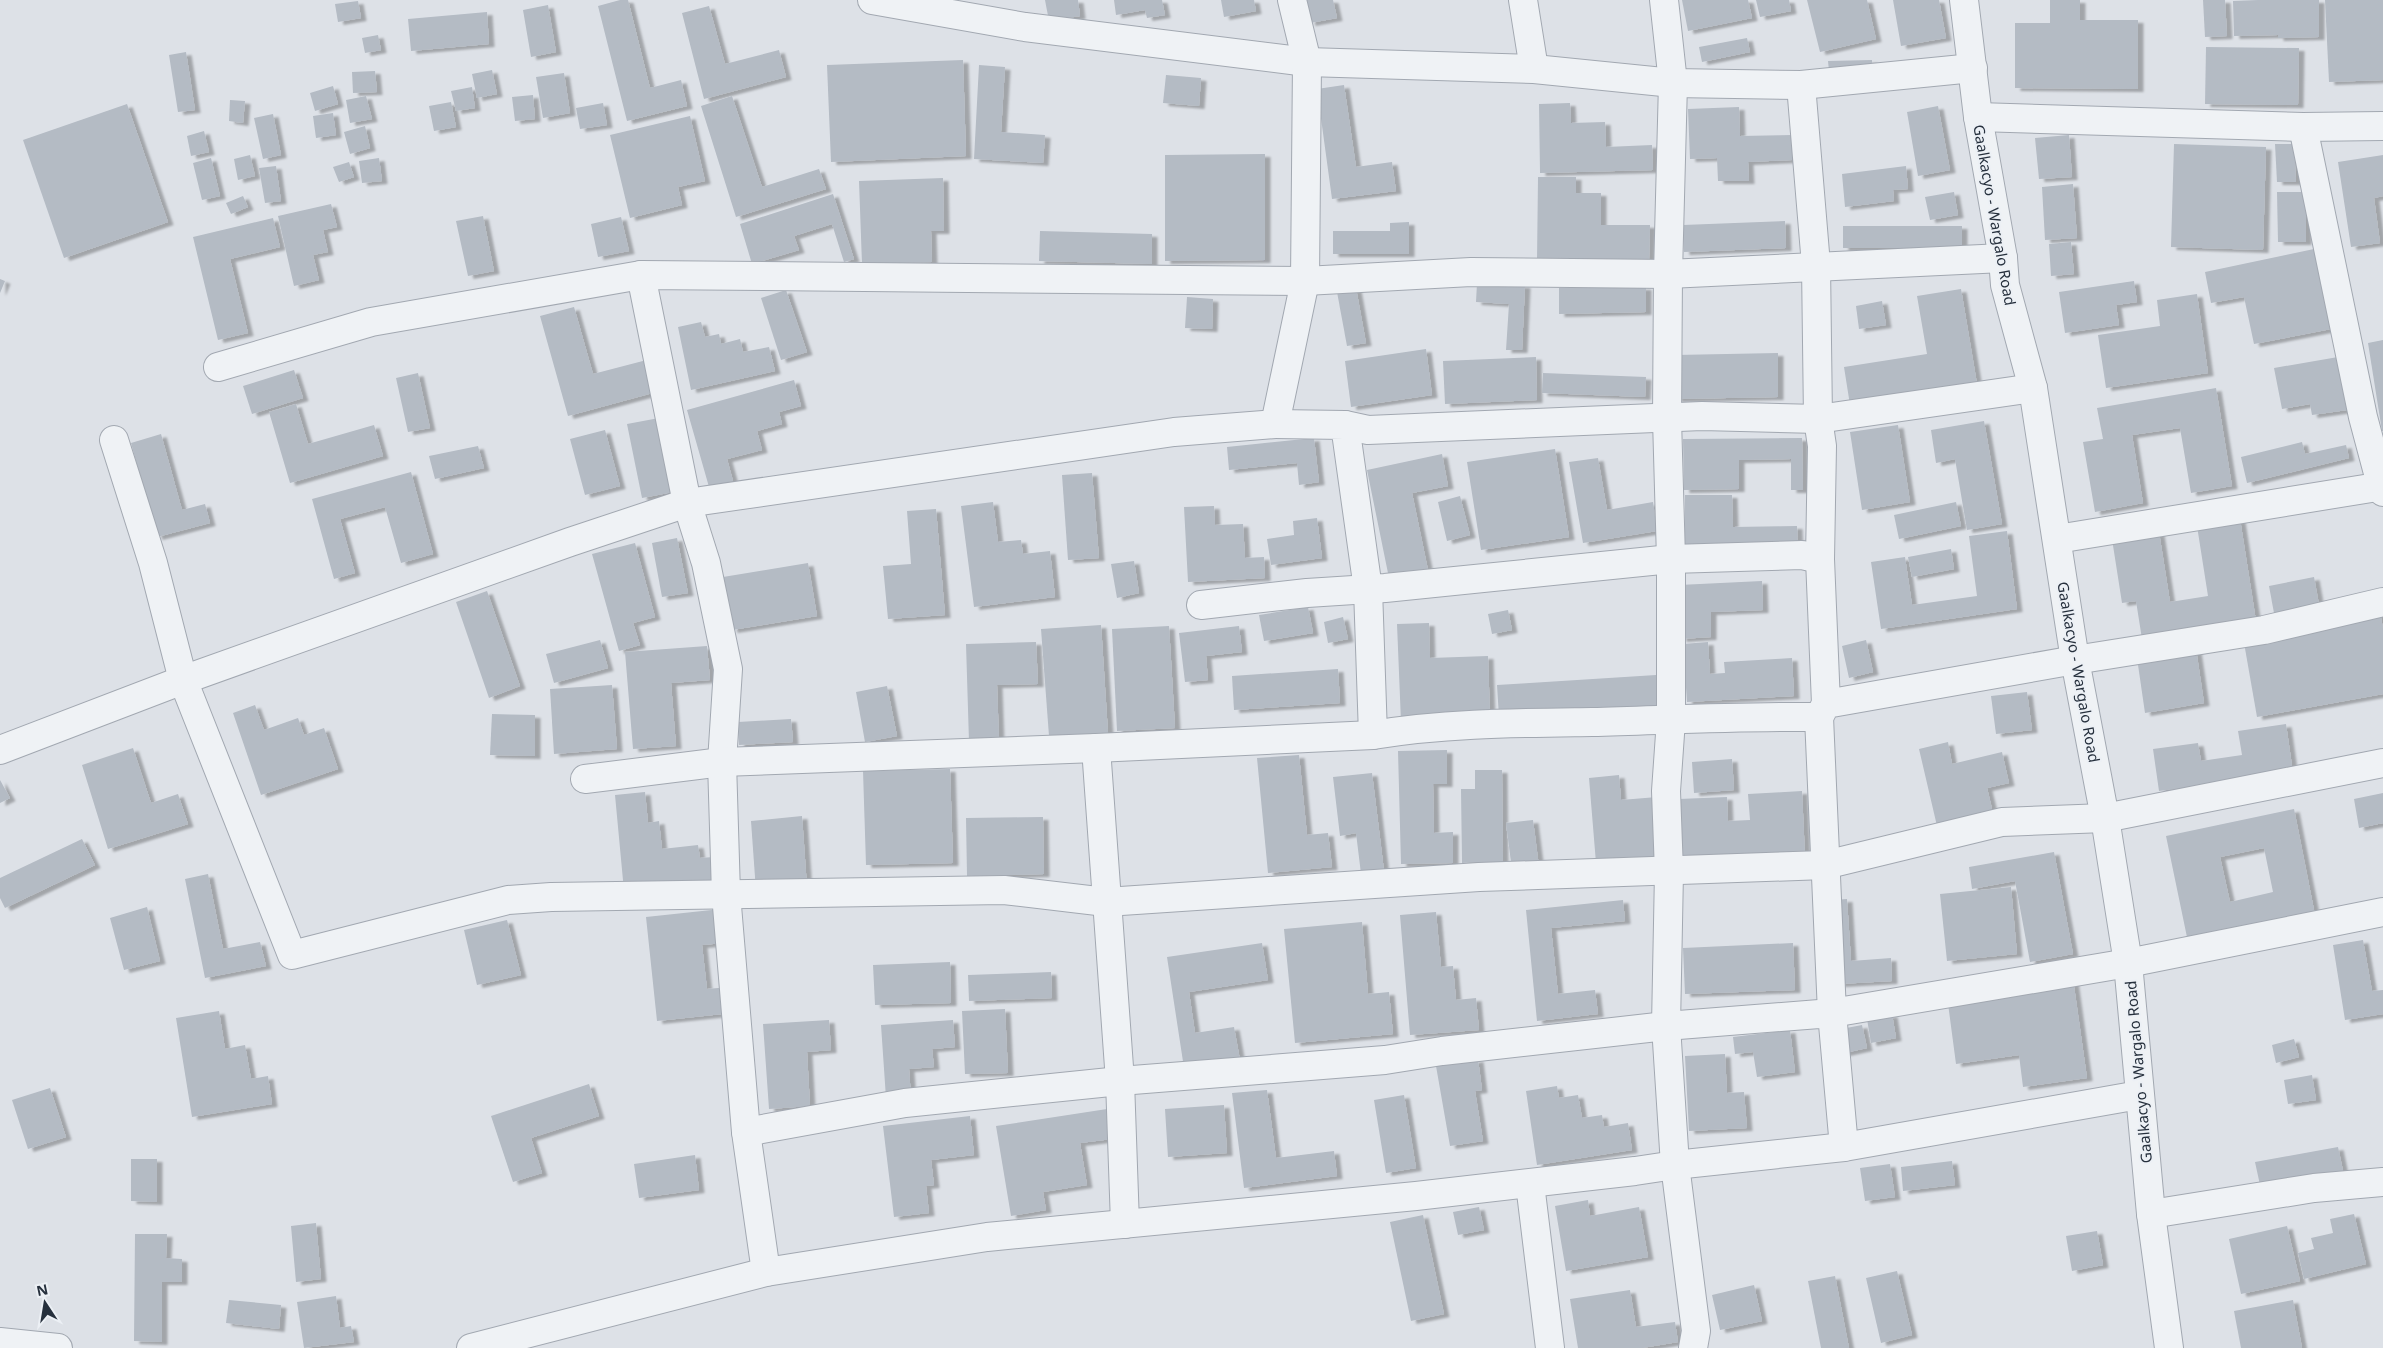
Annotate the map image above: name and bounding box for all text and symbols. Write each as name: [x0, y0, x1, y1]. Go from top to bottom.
street label: Gaalkacyo - Wargalo Road: [1969, 123, 2021, 307]
street label: Gaalkacyo - Wargalo Road: [2053, 580, 2105, 764]
street label: Gaalkacyo - Wargalo Road: [2120, 980, 2156, 1164]
north arrow: [20, 1278, 70, 1328]
text: N: [35, 1279, 50, 1300]

